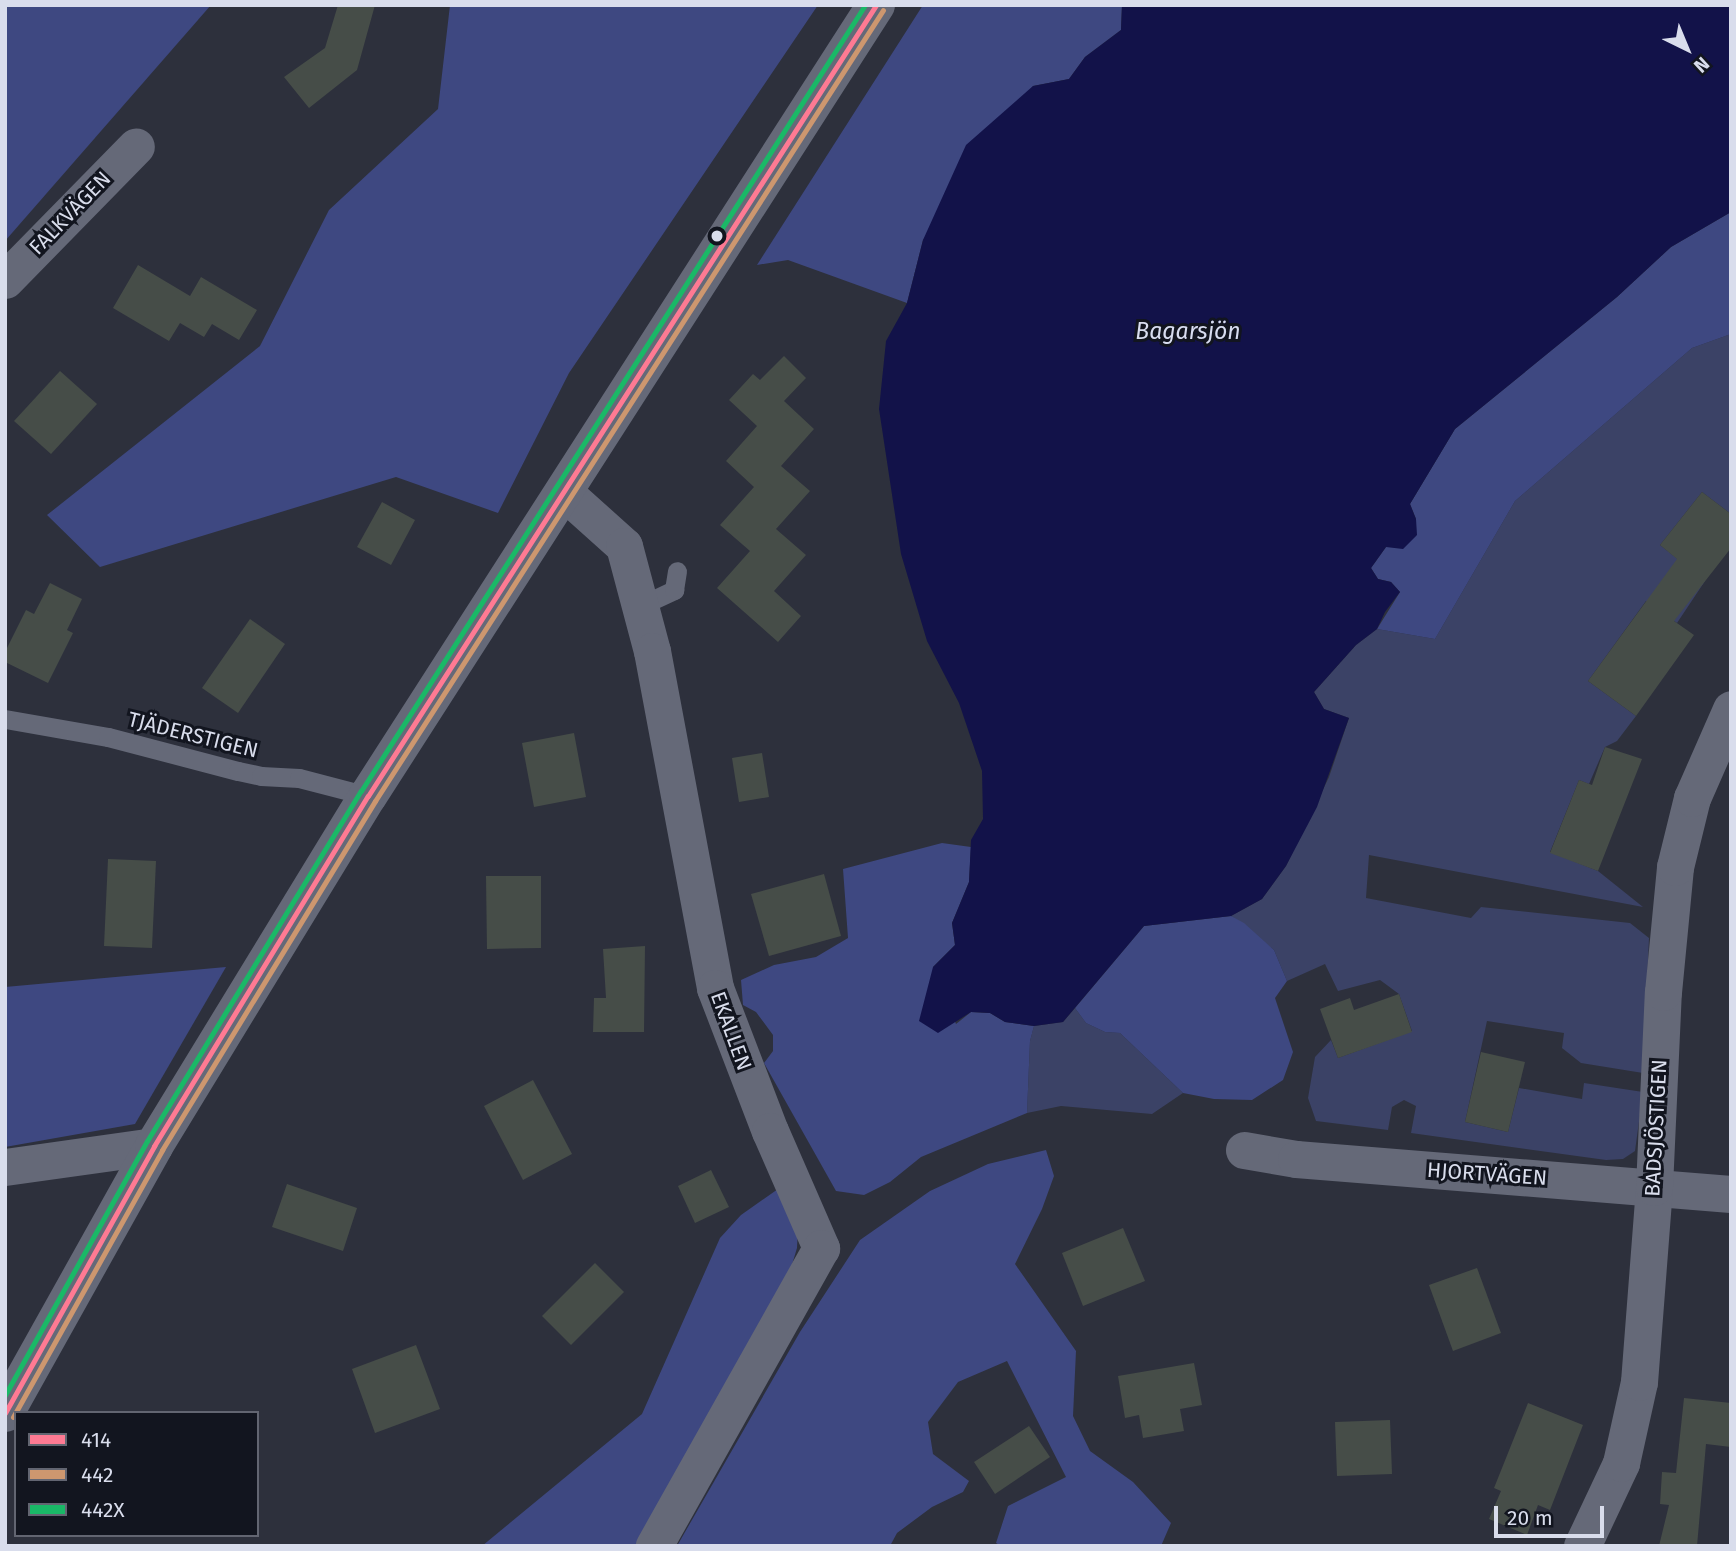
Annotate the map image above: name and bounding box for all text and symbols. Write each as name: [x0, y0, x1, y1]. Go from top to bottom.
north arrow: [1652, 14, 1722, 84]
text: N: [1689, 52, 1714, 77]
street label: FALKVÄGEN: [24, 166, 116, 260]
unlabelled marker: [710, 229, 724, 243]
water label: Bagarsjön: [1135, 317, 1241, 345]
street label: TJÄDERSTIGEN: [125, 707, 261, 763]
street label: EKALLEN: [705, 988, 757, 1074]
street label: BADSJÖSTIGEN: [1640, 1059, 1672, 1197]
street label: HJORTVÄGEN: [1426, 1157, 1548, 1191]
legend: [14, 1411, 259, 1537]
text: 414: [81, 1427, 111, 1453]
text: 442: [81, 1462, 113, 1488]
scale bar: [1498, 1492, 1608, 1536]
text: 442X: [81, 1497, 125, 1523]
text: 20 m: [1507, 1505, 1553, 1531]

